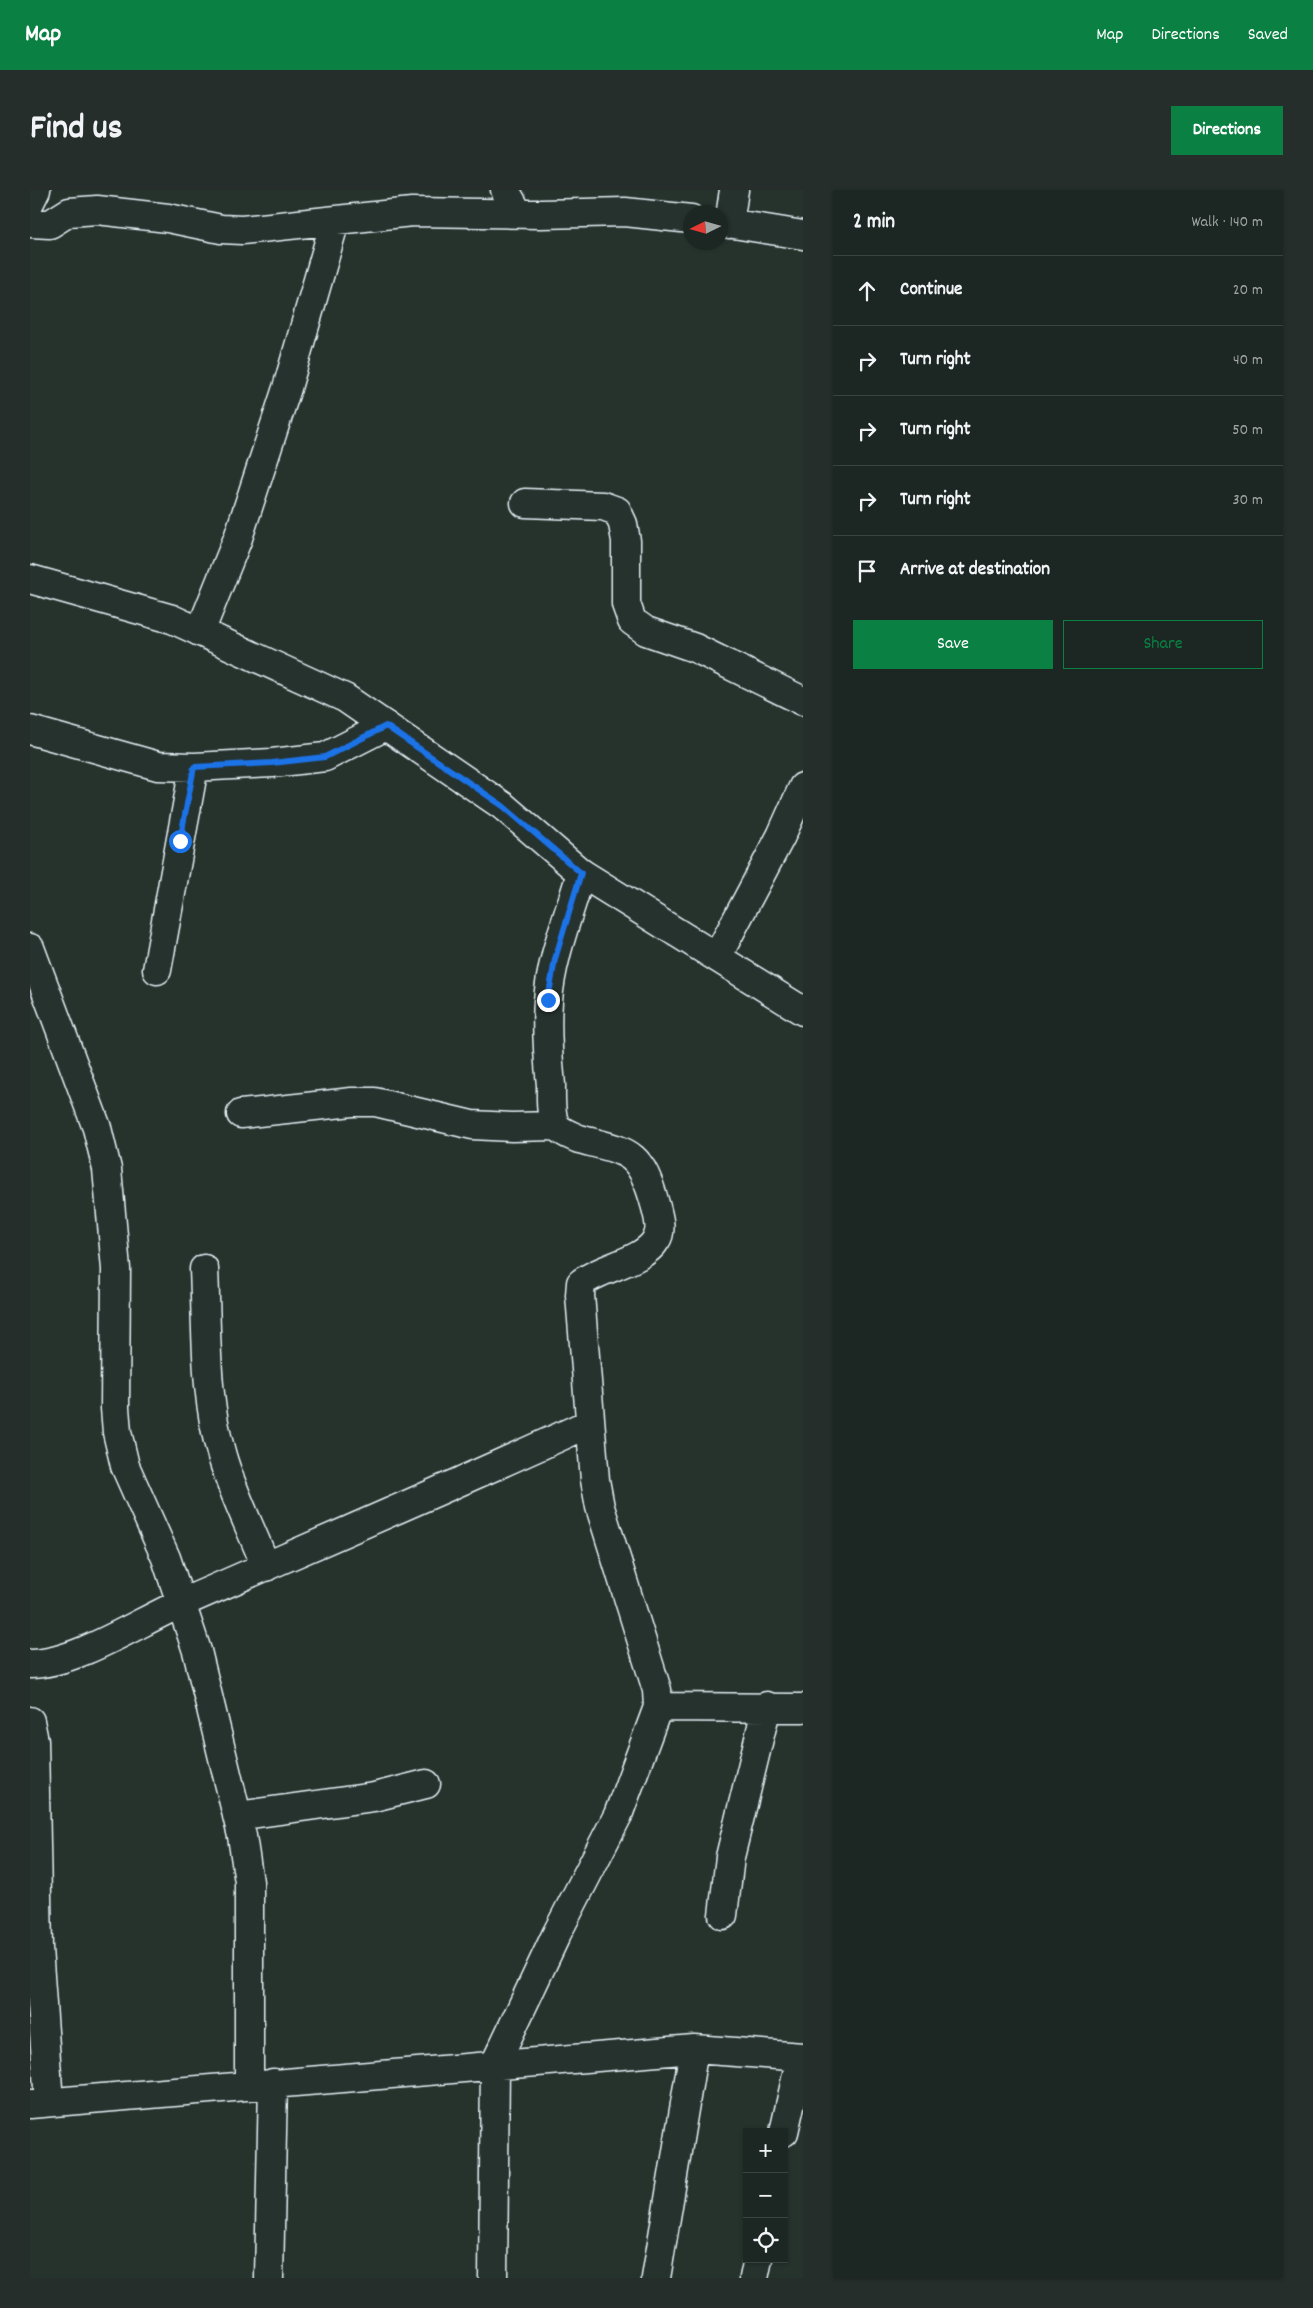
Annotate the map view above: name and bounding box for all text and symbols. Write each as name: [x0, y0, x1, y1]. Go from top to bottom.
text: Map: [25, 18, 61, 52]
text: Map: [1096, 23, 1123, 48]
text: Directions: [1151, 23, 1220, 48]
text: Saved: [1248, 23, 1288, 48]
text: Find us: [30, 105, 122, 155]
button: Directions: [1171, 106, 1283, 155]
north arrow: [683, 205, 728, 250]
text: 2 min: [853, 208, 895, 238]
text: Walk · 140 m: [1191, 211, 1263, 234]
icon: ahead: [853, 277, 881, 305]
text: Continue: [900, 277, 962, 304]
text: 20 m: [1233, 279, 1263, 302]
icon: right: [853, 347, 881, 375]
text: Turn right: [900, 347, 971, 374]
text: 40 m: [1233, 349, 1263, 372]
icon: right: [853, 417, 881, 445]
text: Turn right: [900, 417, 971, 444]
text: 50 m: [1232, 419, 1263, 442]
icon: right: [853, 487, 881, 515]
text: Turn right: [900, 487, 971, 514]
text: 30 m: [1233, 489, 1263, 512]
icon: arrive: [853, 557, 881, 585]
text: Arrive at destination: [900, 557, 1050, 584]
button: Save: [853, 620, 1053, 669]
button: Share: [1063, 620, 1263, 669]
route start: [169, 830, 192, 853]
route end: [537, 989, 560, 1012]
map controls: [743, 2128, 788, 2263]
button: +: [743, 2128, 788, 2173]
button: −: [743, 2173, 788, 2218]
button: locate: [743, 2218, 788, 2263]

